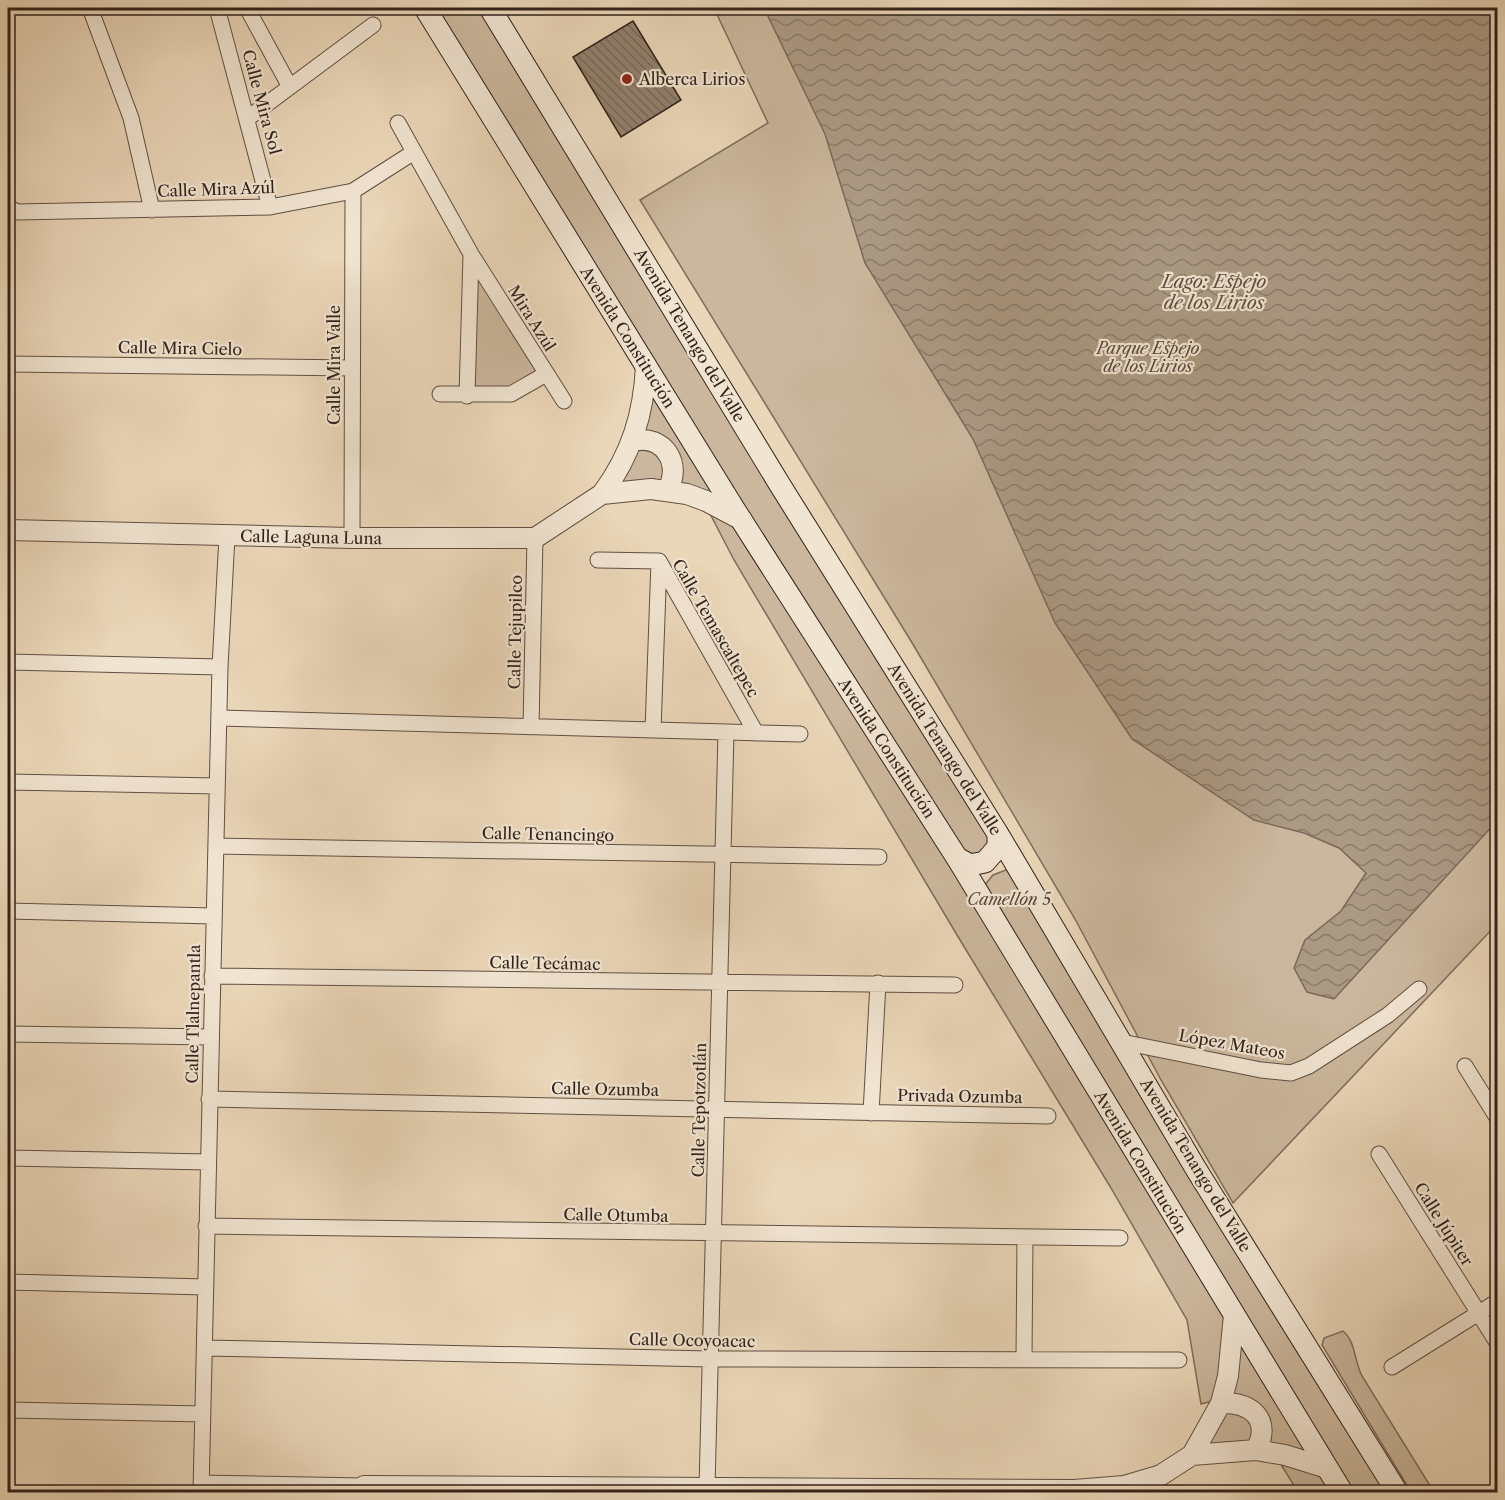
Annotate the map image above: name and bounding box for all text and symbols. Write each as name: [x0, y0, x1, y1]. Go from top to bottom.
street label: Calle Mira Sol: [238, 47, 286, 157]
place label: Alberca Lirios: [638, 69, 745, 89]
marker: Alberca Lirios: [620, 72, 634, 86]
street label: Calle Mira Azúl: [157, 177, 275, 201]
street label: Avenida Tenango del Valle: [630, 244, 750, 426]
street label: Avenida Constitución: [576, 262, 680, 412]
water label: Lago: Espejo de los Lirios: [1160, 271, 1266, 314]
street label: Mira Azúl: [504, 281, 560, 355]
street label: Calle Mira Valle: [324, 305, 344, 425]
street label: Calle Mira Cielo: [118, 337, 243, 359]
park label: Parque Espejo de los Lirios: [1095, 338, 1199, 376]
street label: Calle Laguna Luna: [240, 526, 383, 548]
street label: Calle Temascaltepec: [668, 555, 764, 701]
street label: Calle Tejupilco: [504, 574, 526, 689]
street label: Avenida Tenango del Valle: [883, 658, 1006, 839]
street label: Avenida Constitución: [834, 673, 940, 822]
street label: Calle Tenancingo: [482, 823, 615, 845]
park label: Camellón 5: [967, 889, 1051, 909]
street label: Calle Tlalnepantla: [182, 944, 204, 1084]
street label: Calle Tecámac: [489, 952, 601, 974]
street label: López Mateos: [1177, 1025, 1287, 1063]
street label: Calle Tepotzotlán: [688, 1042, 710, 1178]
street label: Avenida Tenango del Valle: [1136, 1074, 1256, 1256]
street label: Calle Ozumba: [551, 1078, 660, 1100]
street label: Privada Ozumba: [897, 1085, 1023, 1107]
street label: Avenida Constitución: [1090, 1086, 1192, 1237]
street label: Calle Júpiter: [1410, 1179, 1478, 1270]
street label: Calle Otumba: [563, 1204, 669, 1226]
street label: Calle Ocoyoacac: [629, 1329, 755, 1351]

